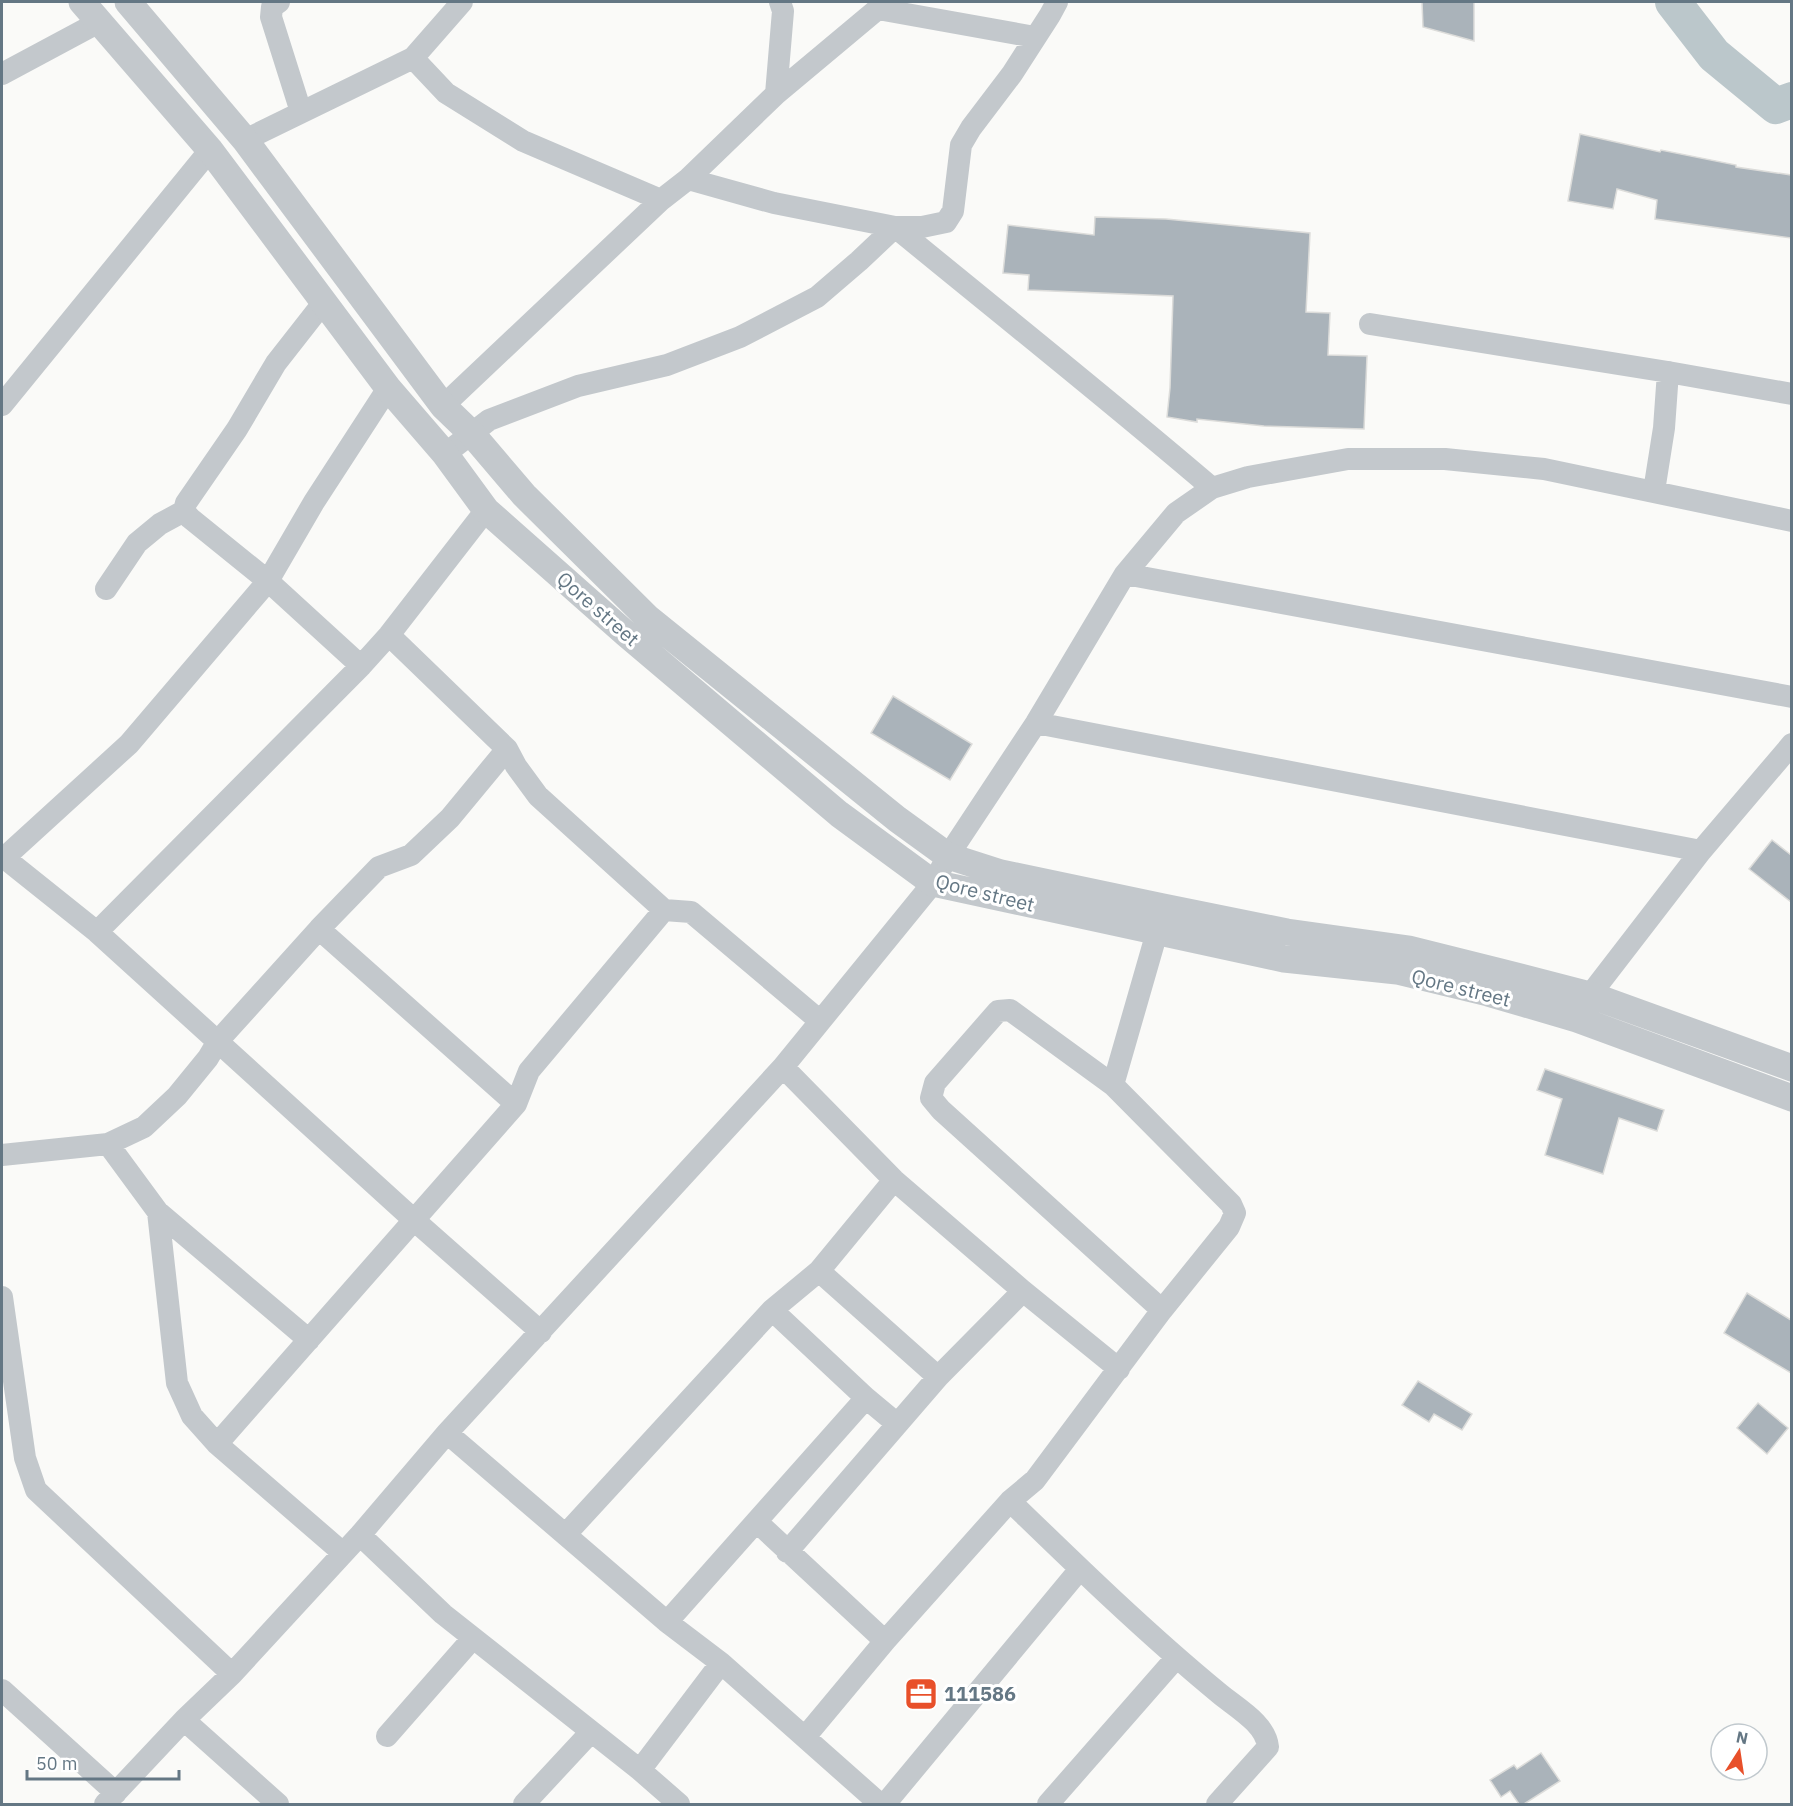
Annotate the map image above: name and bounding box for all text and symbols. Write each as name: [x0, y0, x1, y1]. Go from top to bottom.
street label: Qore street: [551, 565, 645, 652]
street label: Qore street: [933, 867, 1037, 918]
street label: Qore street: [1409, 962, 1513, 1013]
office icon: 111586: [903, 1676, 939, 1712]
place label: 111586: [944, 1680, 1016, 1707]
north arrow: [1709, 1722, 1769, 1782]
text: N: [1734, 1726, 1750, 1748]
scale bar: [27, 1743, 178, 1781]
text: 50 m: [36, 1752, 78, 1775]

